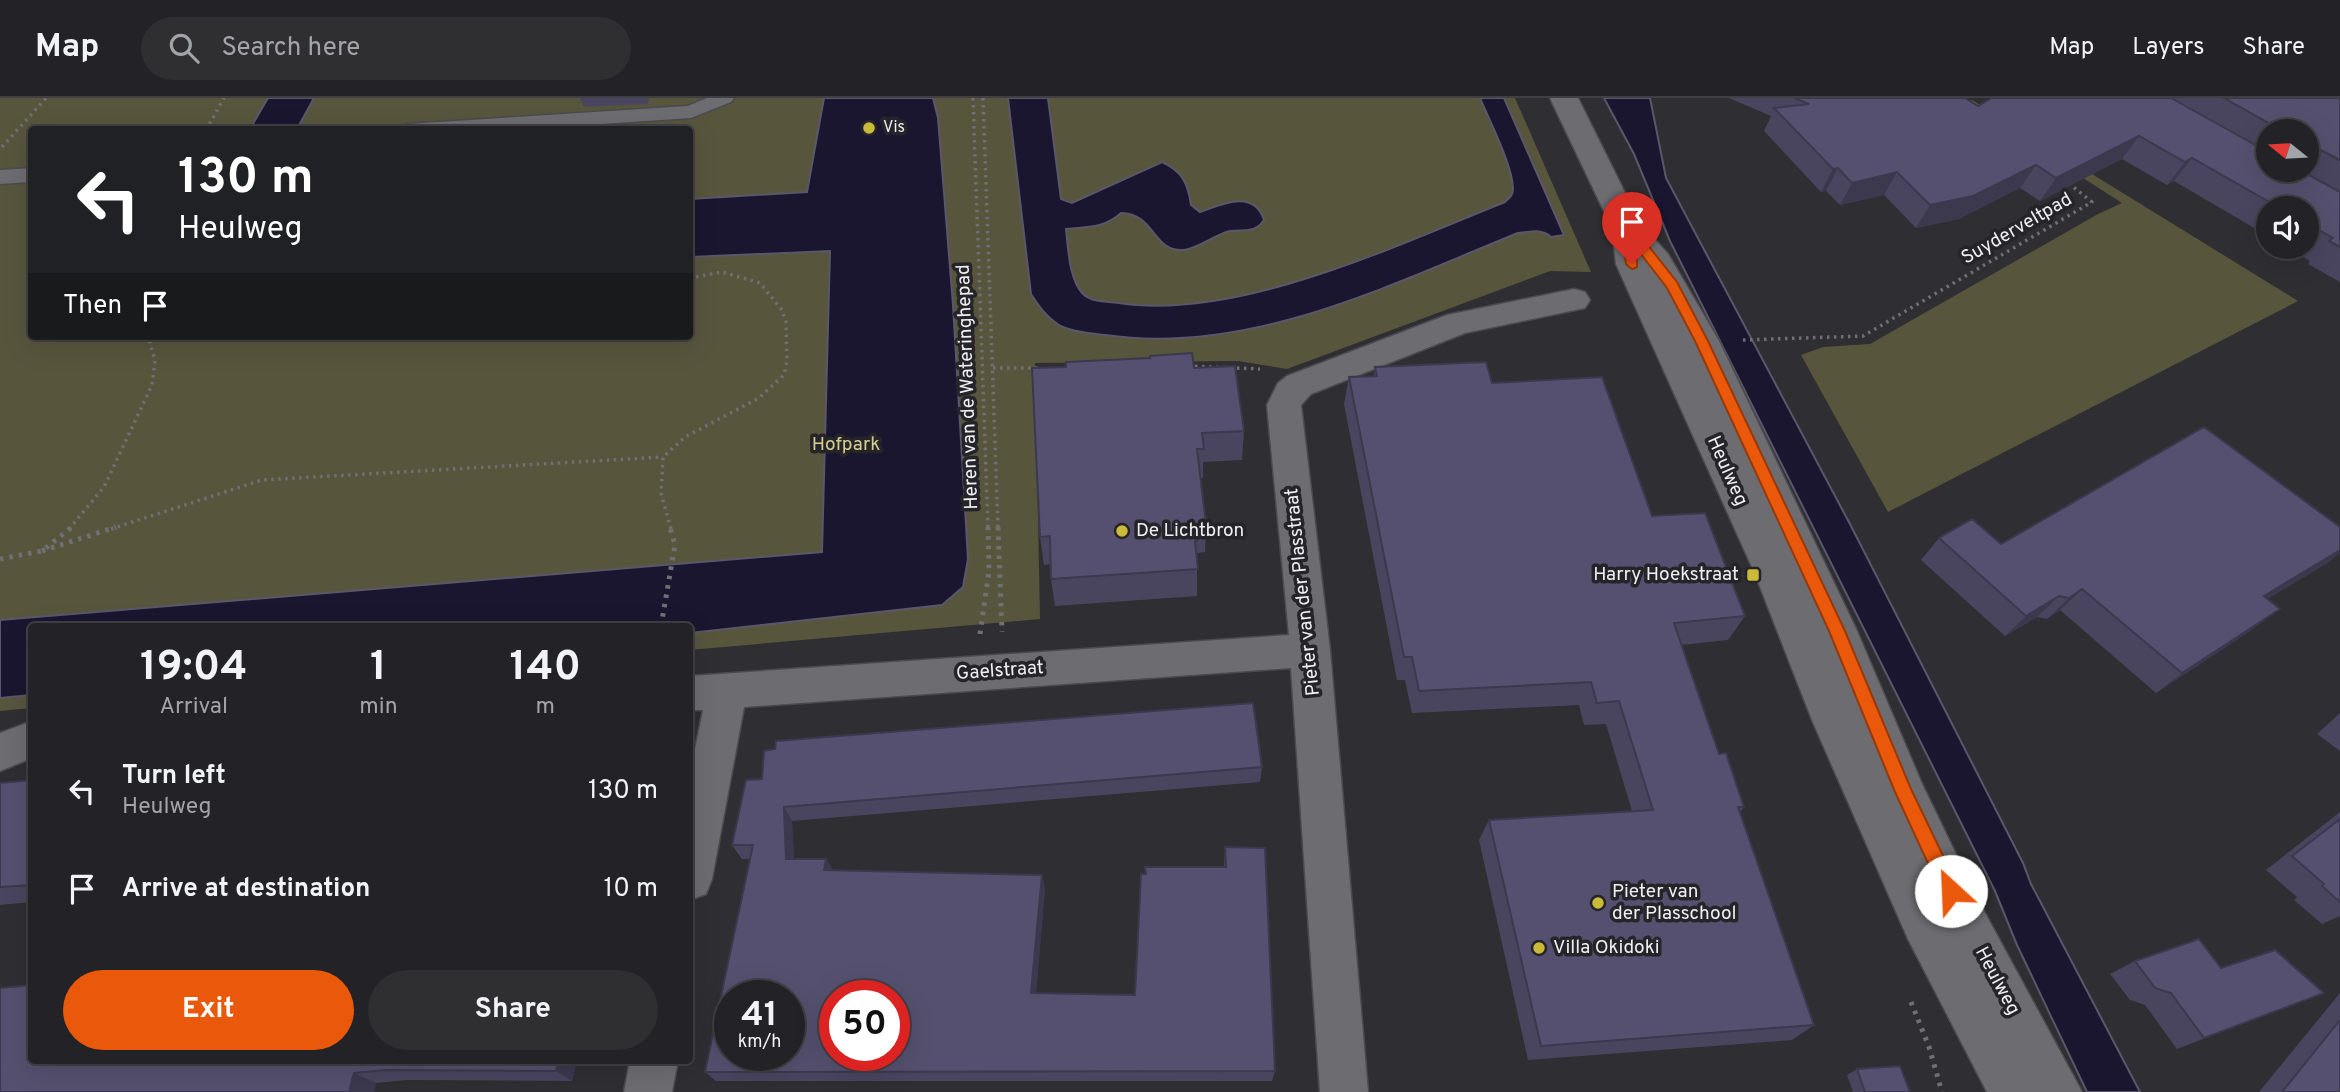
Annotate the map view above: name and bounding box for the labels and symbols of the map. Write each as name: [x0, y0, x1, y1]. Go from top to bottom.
place label: Vis: [883, 118, 905, 138]
north arrow: [2256, 119, 2319, 182]
marker: Vis: [861, 120, 877, 136]
street label: Suyderveltpad: [1957, 188, 2077, 270]
pin: [1602, 192, 1662, 264]
street label: Heren van de Wateringhepad: [952, 264, 984, 510]
street label: Heulweg: [1701, 432, 1753, 510]
park label: Hofpark: [812, 433, 880, 457]
street label: Pieter van der Plasstraat: [1280, 487, 1326, 697]
place label: De Lichtbron: [1136, 519, 1244, 543]
marker: De Lichtbron: [1114, 523, 1130, 539]
place label: Harry Hoekstraat: [1593, 563, 1739, 587]
marker: Harry Hoekstraat: [1745, 567, 1761, 583]
street label: Gaelstraat: [955, 656, 1045, 686]
position arrow: [1914, 854, 1988, 928]
place label: Pieter van der Plasschool: [1612, 880, 1737, 926]
marker: Pieter van der Plasschool: [1590, 895, 1606, 911]
place label: Villa Okidoki: [1553, 936, 1660, 960]
marker: Villa Okidoki: [1531, 940, 1547, 956]
street label: Heulweg: [1969, 943, 2025, 1019]
speed limit sign: 50: [819, 980, 910, 1071]

